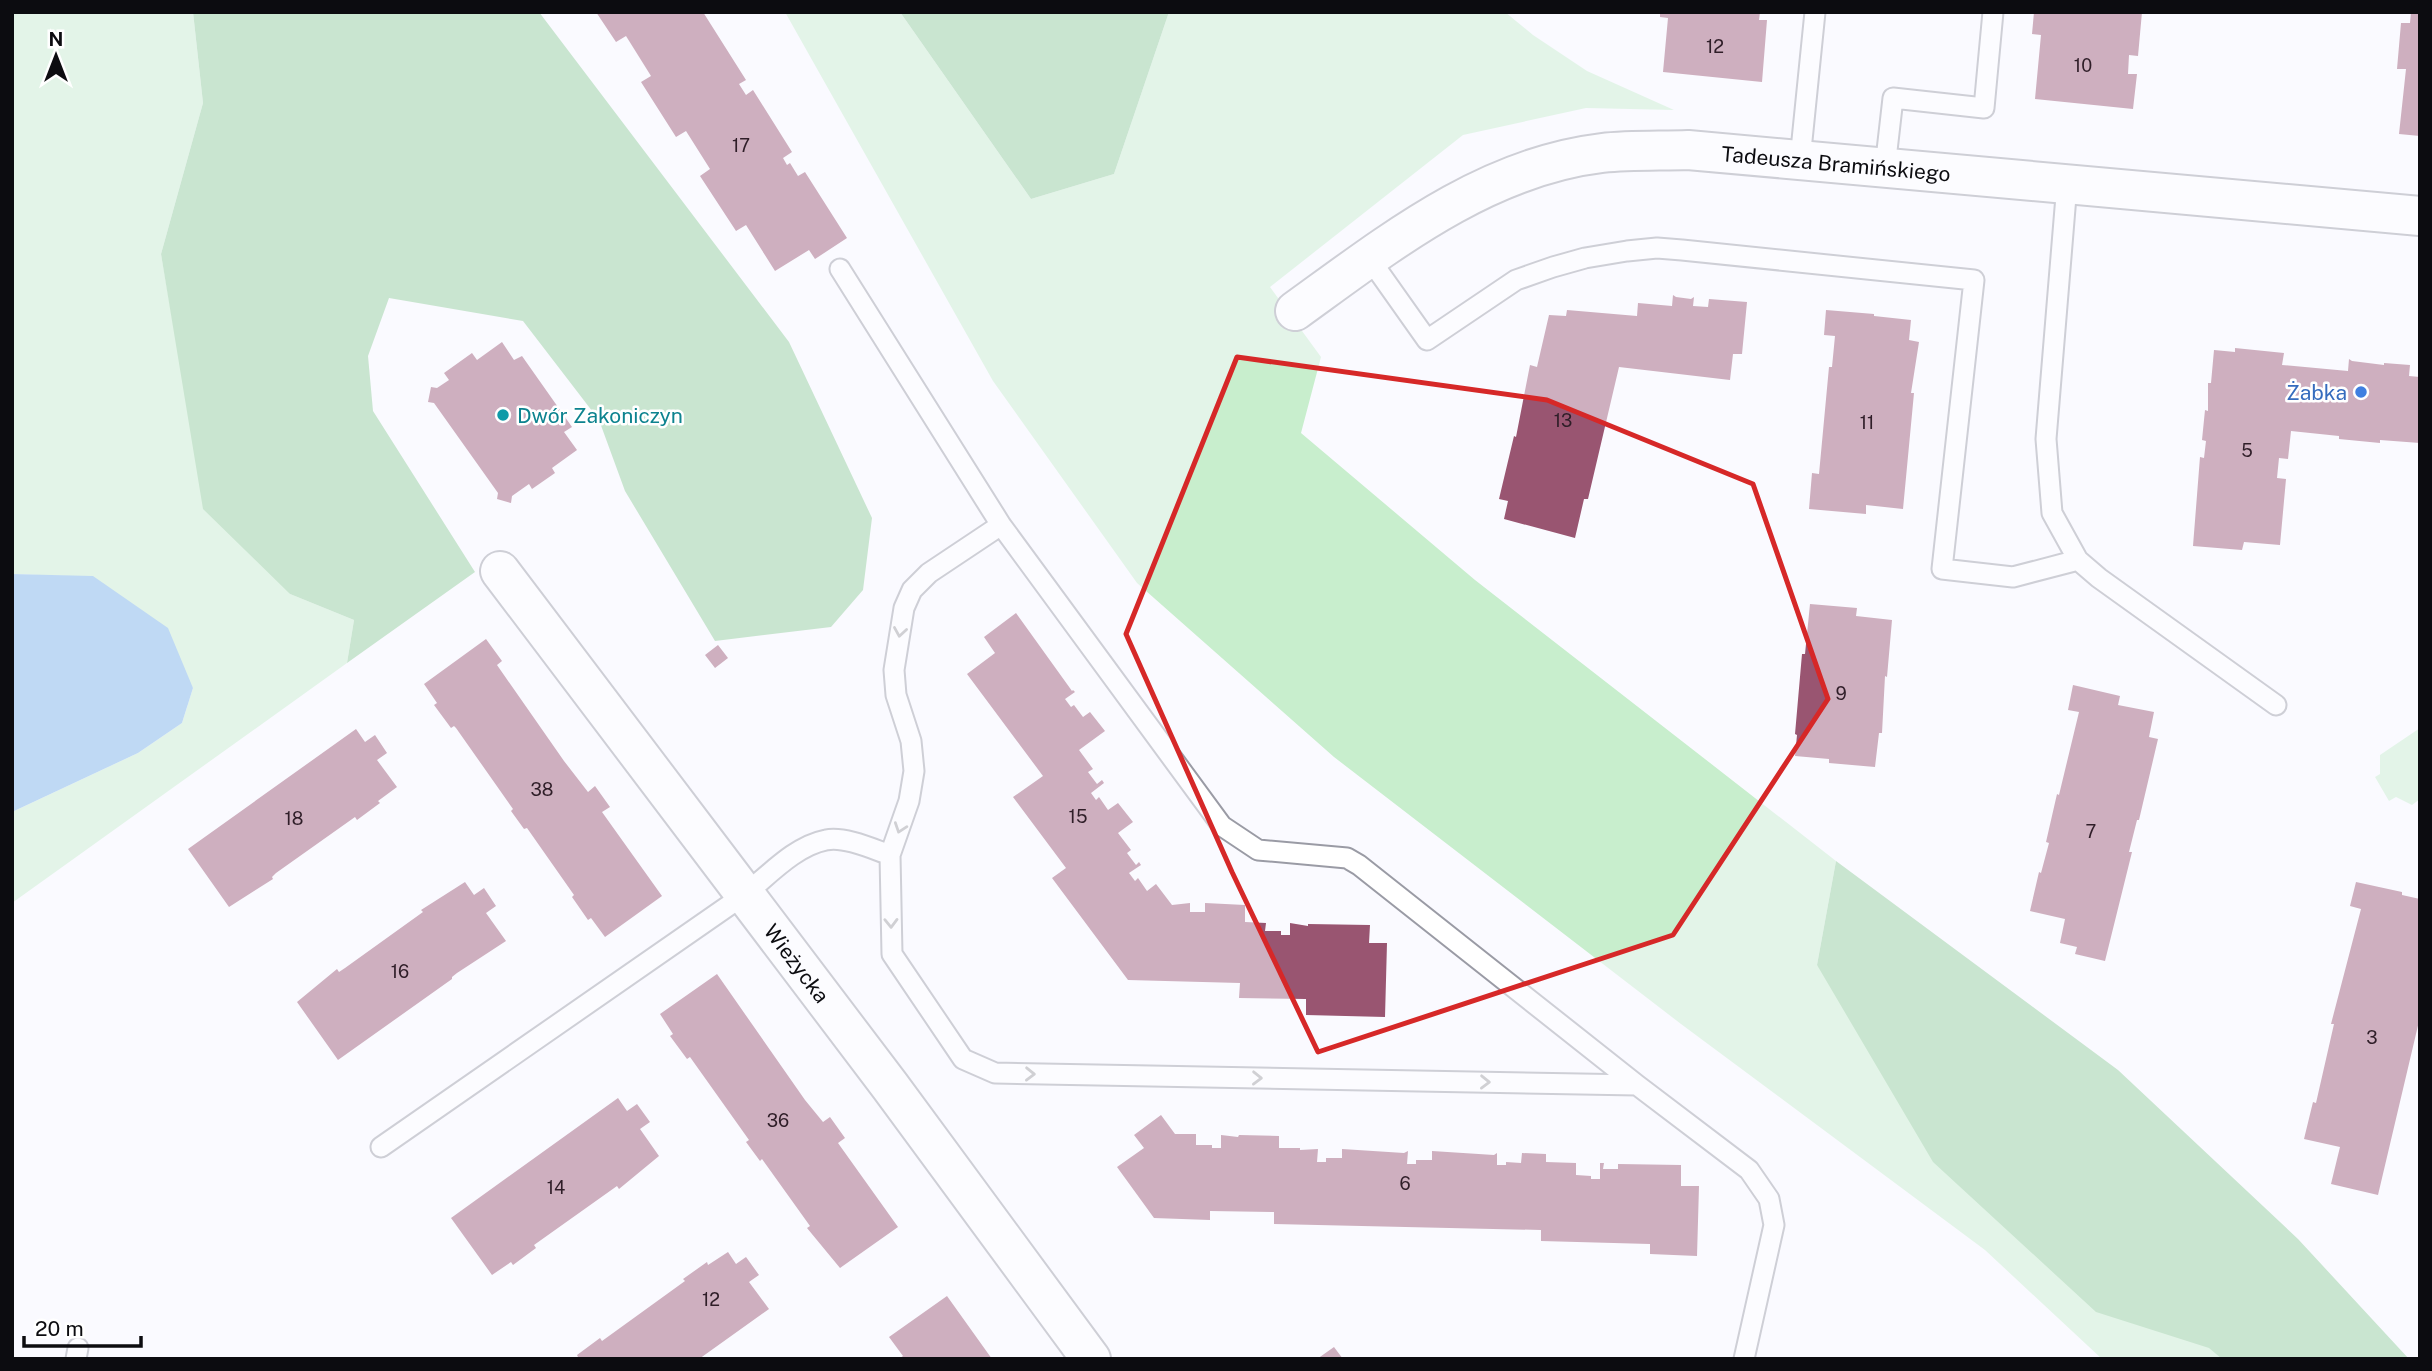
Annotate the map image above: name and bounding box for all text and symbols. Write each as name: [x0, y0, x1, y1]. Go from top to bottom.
north arrow: [21, 21, 91, 91]
text: N: [49, 28, 63, 50]
house number: 12: [1706, 36, 1724, 57]
house number: 10: [2074, 55, 2092, 76]
house number: 17: [732, 135, 750, 156]
street label: Tadeusza Bramińskiego: [1720, 141, 1952, 186]
place label: Żabka: [2286, 380, 2347, 405]
marker: Żabka: [2353, 384, 2369, 400]
place label: Dwór Zakoniczyn: [517, 403, 683, 428]
marker: Dwór Zakoniczyn: [495, 407, 511, 423]
house number: 13: [1554, 410, 1572, 431]
house number: 11: [1860, 412, 1874, 433]
house number: 5: [2241, 440, 2253, 461]
one-way arrow: [893, 626, 908, 638]
house number: 9: [1835, 683, 1847, 704]
house number: 38: [531, 779, 553, 800]
house number: 15: [1069, 806, 1087, 827]
house number: 18: [285, 808, 303, 829]
house number: 7: [2086, 821, 2096, 842]
one-way arrow: [894, 822, 908, 834]
one-way arrow: [883, 918, 899, 929]
street label: Wieżycka: [759, 919, 835, 1008]
house number: 16: [391, 961, 409, 982]
house number: 3: [2366, 1027, 2378, 1048]
one-way arrow: [1025, 1066, 1035, 1082]
one-way arrow: [1252, 1070, 1263, 1086]
one-way arrow: [1480, 1074, 1490, 1090]
house number: 36: [767, 1110, 789, 1131]
house number: 6: [1399, 1173, 1411, 1194]
house number: 14: [547, 1177, 565, 1198]
house number: 12: [702, 1289, 720, 1310]
scale bar: [24, 1304, 142, 1348]
text: 20 m: [35, 1316, 84, 1341]

